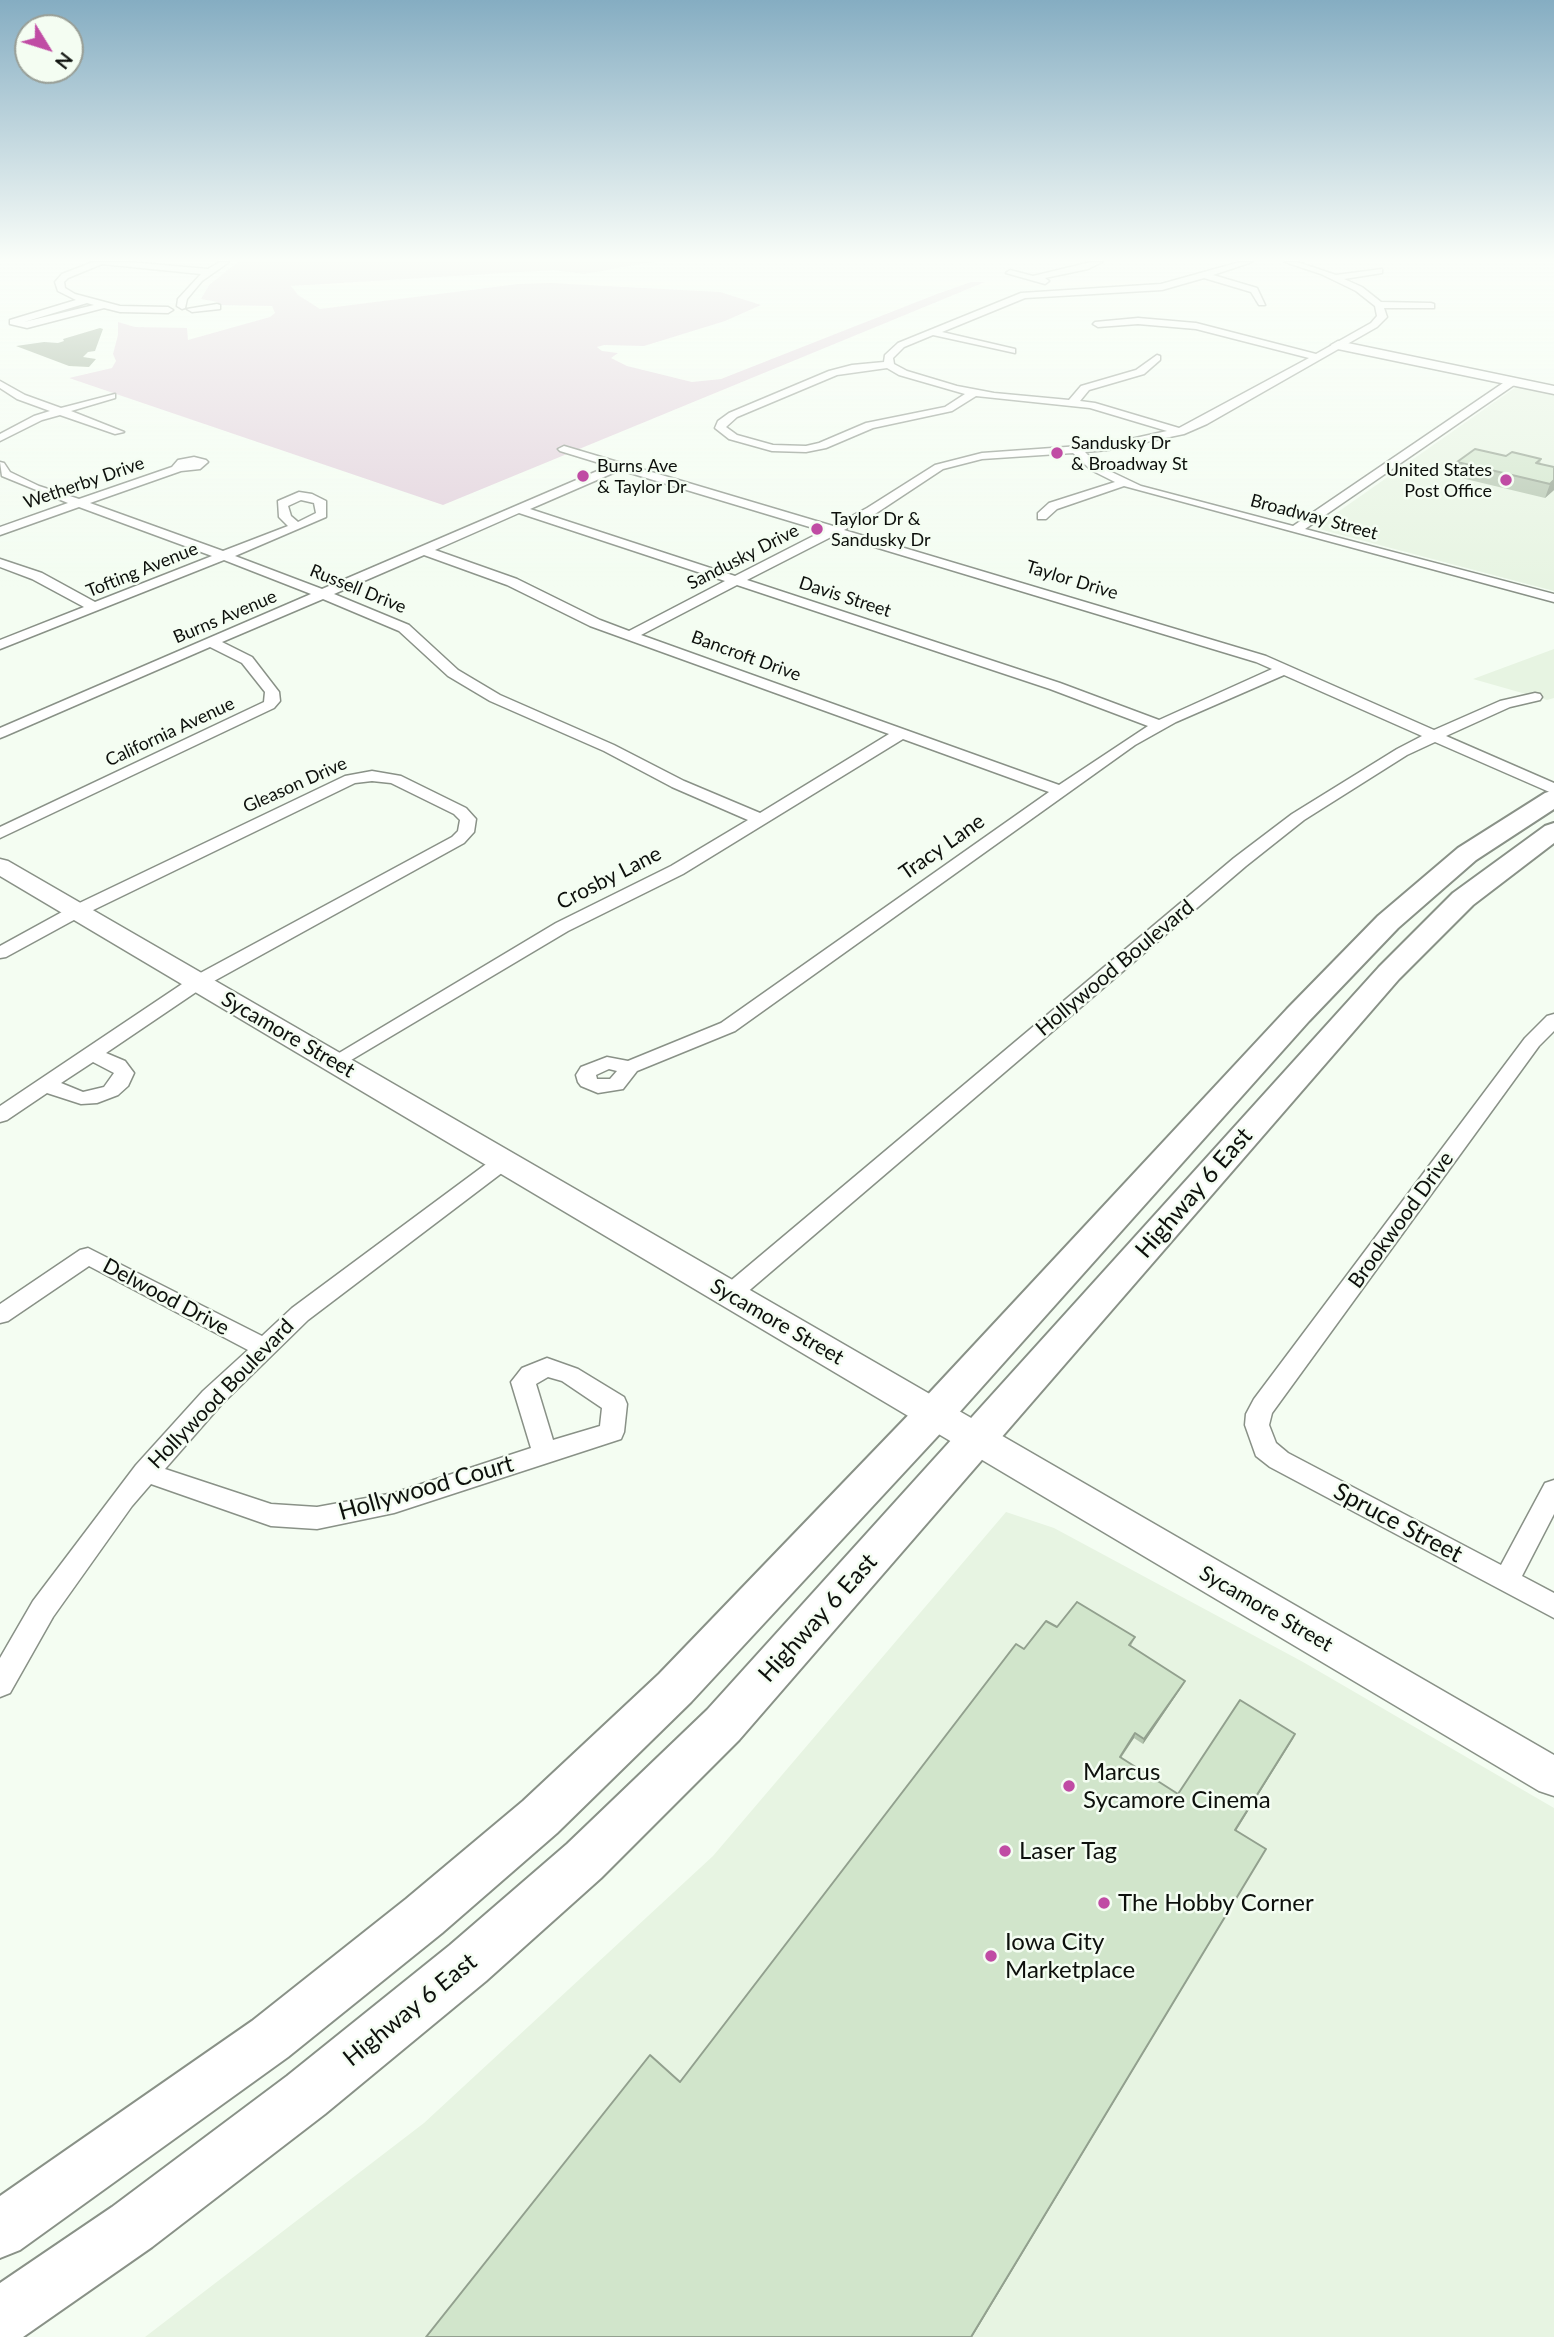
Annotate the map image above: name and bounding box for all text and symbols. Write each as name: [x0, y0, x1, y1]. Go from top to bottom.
north arrow: [14, 14, 84, 84]
text: N: [51, 48, 78, 74]
place label: Sandusky Dr & Broadway St: [1071, 432, 1188, 474]
marker: Sandusky Dr & Broadway St: [1049, 445, 1065, 461]
street label: Wetherby Drive: [21, 452, 147, 514]
place label: Burns Ave & Taylor Dr: [597, 455, 687, 498]
place label: United States Post Office: [1386, 459, 1492, 502]
marker: Burns Ave & Taylor Dr: [575, 468, 591, 484]
marker: United States Post Office: [1498, 472, 1514, 488]
street label: Broadway Street: [1248, 490, 1380, 544]
place label: Taylor Dr & Sandusky Dr: [831, 508, 931, 550]
street label: Sandusky Drive: [684, 520, 802, 594]
marker: Taylor Dr & Sandusky Dr: [809, 521, 825, 537]
street label: Tofting Avenue: [83, 538, 201, 602]
street label: Taylor Drive: [1023, 556, 1121, 604]
street label: Russell Drive: [307, 560, 409, 618]
street label: Davis Street: [796, 572, 894, 622]
street label: Burns Avenue: [170, 586, 280, 648]
street label: Bancroft Drive: [688, 626, 804, 686]
street label: California Avenue: [102, 693, 238, 771]
street label: Gleason Drive: [240, 752, 350, 818]
street label: Tracy Lane: [895, 808, 989, 886]
street label: Crosby Lane: [553, 841, 665, 915]
street label: Hollywood Boulevard: [1031, 895, 1199, 1041]
street label: Sycamore Street: [217, 987, 359, 1083]
street label: Highway 6 East: [1130, 1122, 1258, 1264]
street label: Brookwood Drive: [1343, 1147, 1459, 1293]
street label: Delwood Drive: [99, 1253, 233, 1341]
street label: Sycamore Street: [706, 1274, 848, 1370]
street label: Hollywood Boulevard: [143, 1314, 299, 1474]
street label: Hollywood Court: [335, 1449, 517, 1527]
street label: Spruce Street: [1329, 1477, 1467, 1569]
street label: Highway 6 East: [753, 1548, 883, 1688]
street label: Sycamore Street: [1195, 1561, 1337, 1657]
place label: Marcus Sycamore Cinema: [1083, 1758, 1271, 1814]
marker: Marcus Sycamore Cinema: [1061, 1778, 1077, 1794]
place label: Laser Tag: [1019, 1837, 1117, 1865]
marker: Laser Tag: [997, 1843, 1013, 1859]
place label: The Hobby Corner: [1118, 1889, 1314, 1917]
marker: The Hobby Corner: [1096, 1895, 1112, 1911]
place label: Iowa City Marketplace: [1005, 1928, 1135, 1984]
street label: Highway 6 East: [337, 1947, 483, 2073]
marker: Iowa City Marketplace: [983, 1948, 999, 1964]

